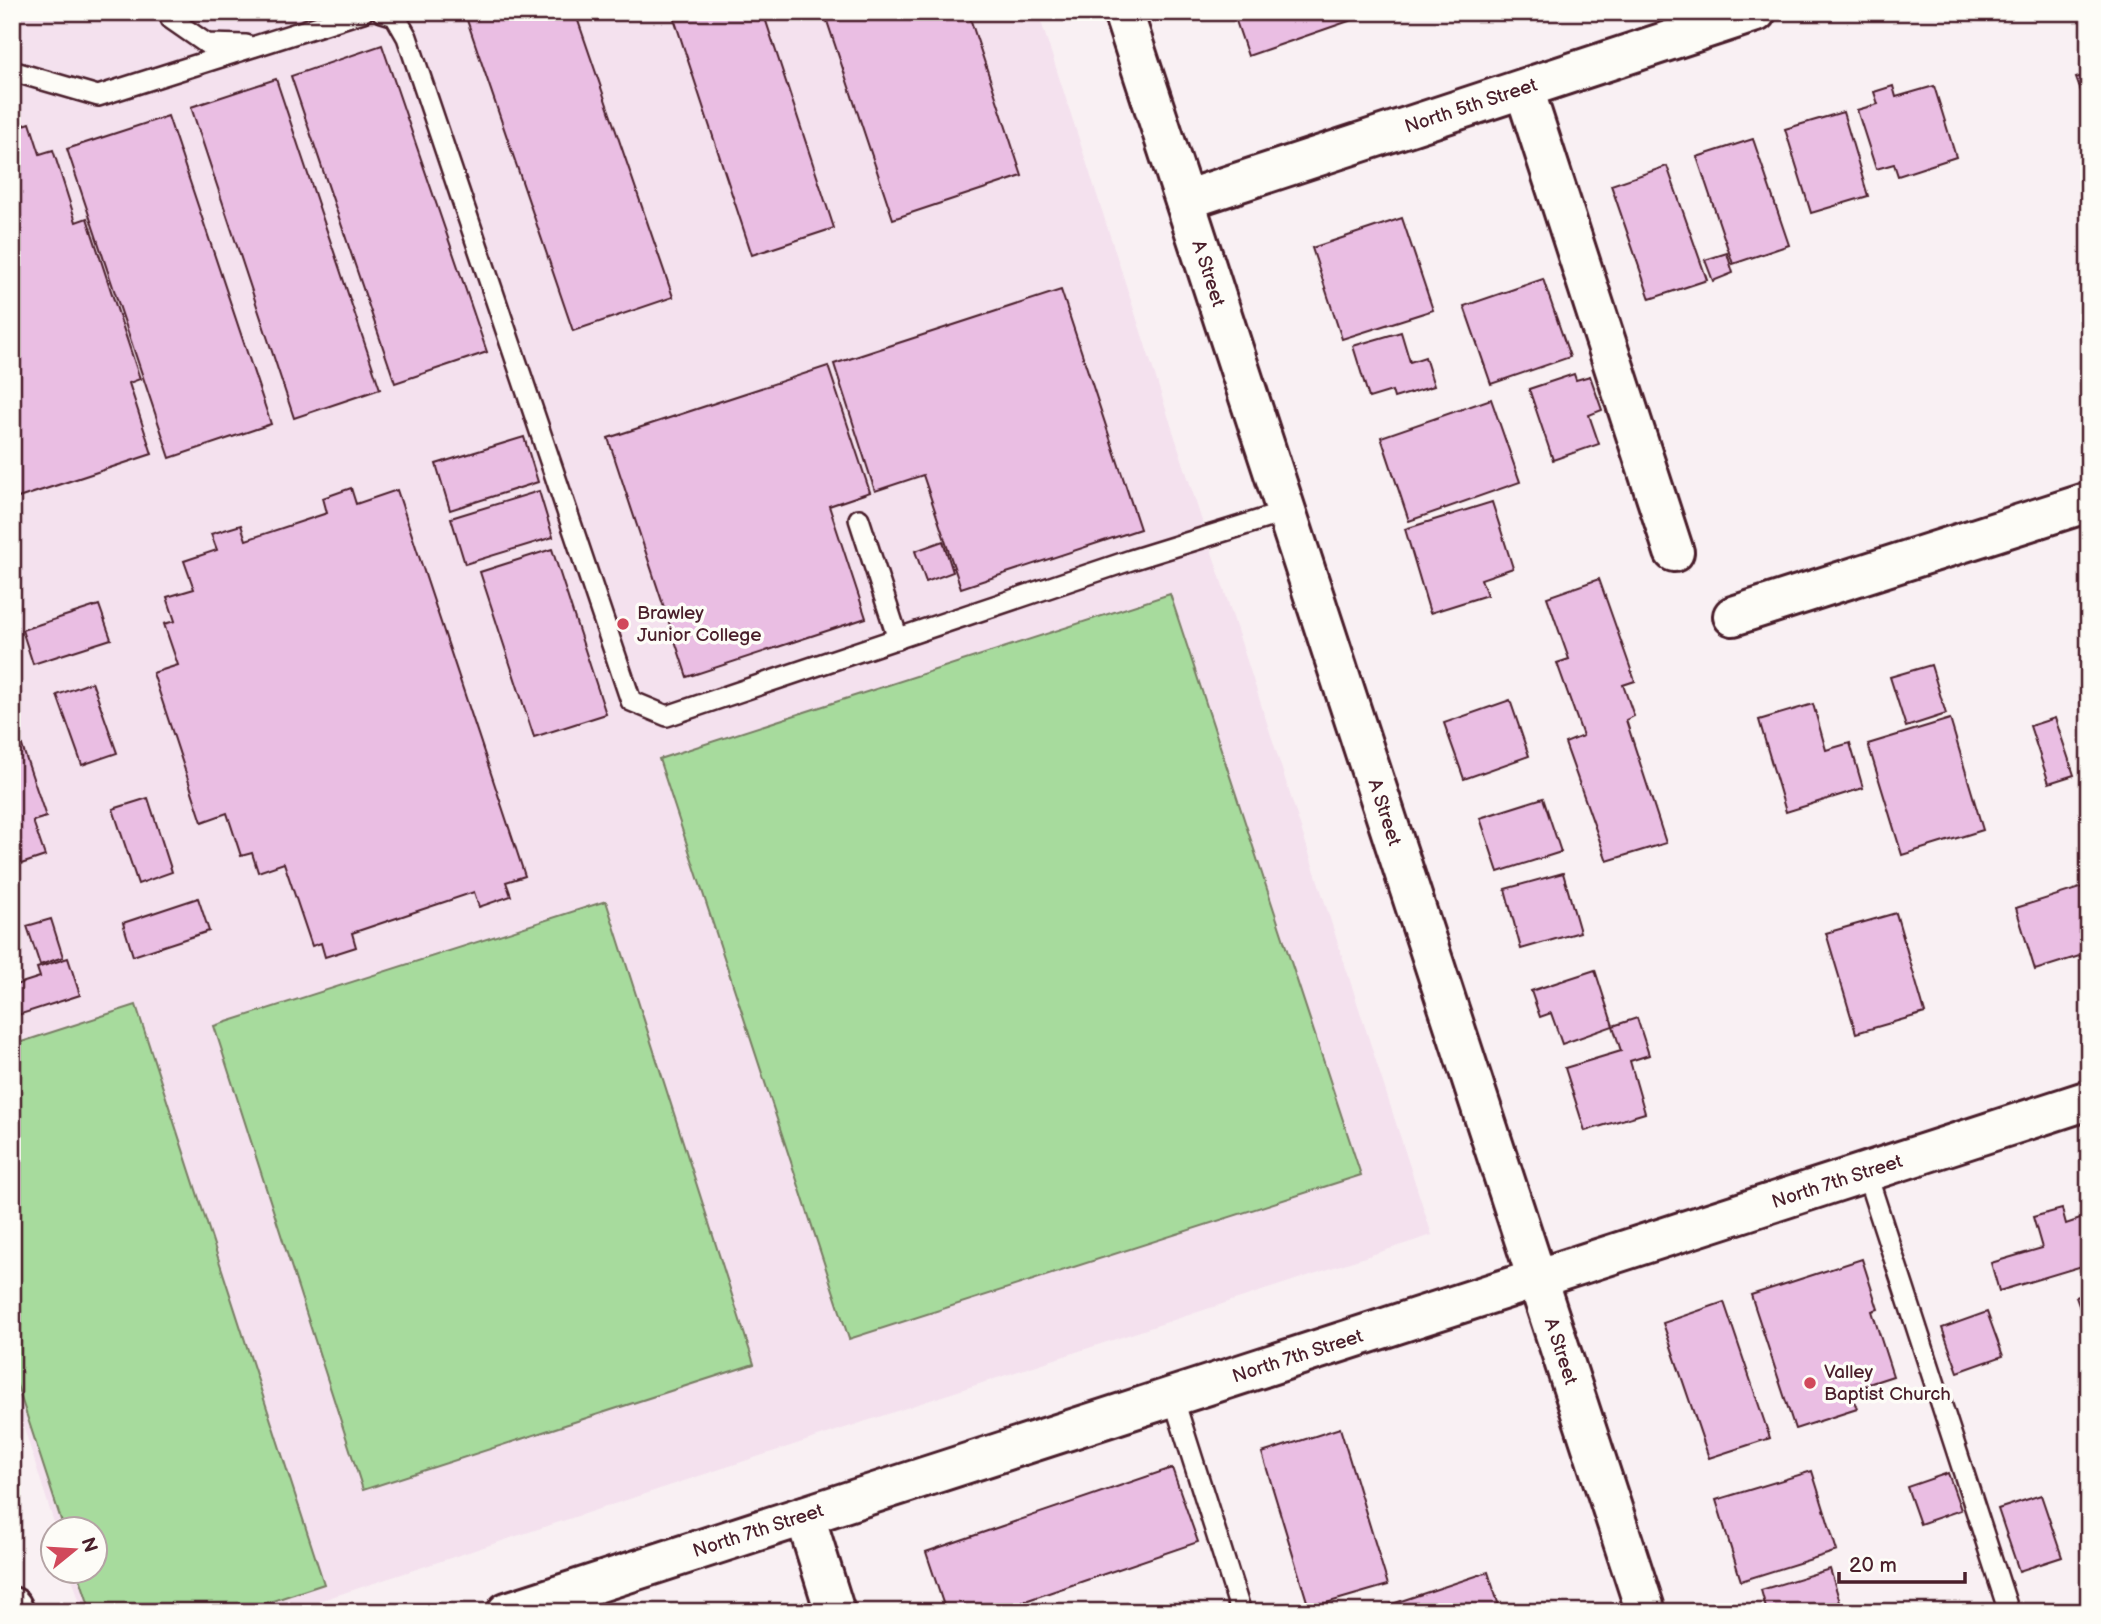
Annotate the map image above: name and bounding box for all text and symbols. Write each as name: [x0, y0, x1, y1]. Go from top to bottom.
street label: North 5th Street: [1402, 73, 1540, 138]
street label: A Street: [1187, 237, 1230, 310]
place label: Brawley Junior College: [637, 602, 762, 647]
marker: Brawley Junior College: [615, 616, 631, 632]
street label: A Street: [1363, 776, 1406, 849]
street label: North 7th Street: [1769, 1150, 1905, 1213]
street label: A Street: [1539, 1315, 1582, 1388]
street label: North 7th Street: [1229, 1324, 1366, 1388]
place label: Valley Baptist Church: [1824, 1361, 1951, 1406]
marker: Valley Baptist Church: [1802, 1375, 1818, 1391]
street label: North 7th Street: [690, 1499, 826, 1563]
north arrow: [38, 1516, 108, 1586]
text: N: [76, 1535, 102, 1556]
scale bar: [1839, 1540, 1965, 1584]
text: 20 m: [1849, 1553, 1897, 1578]

